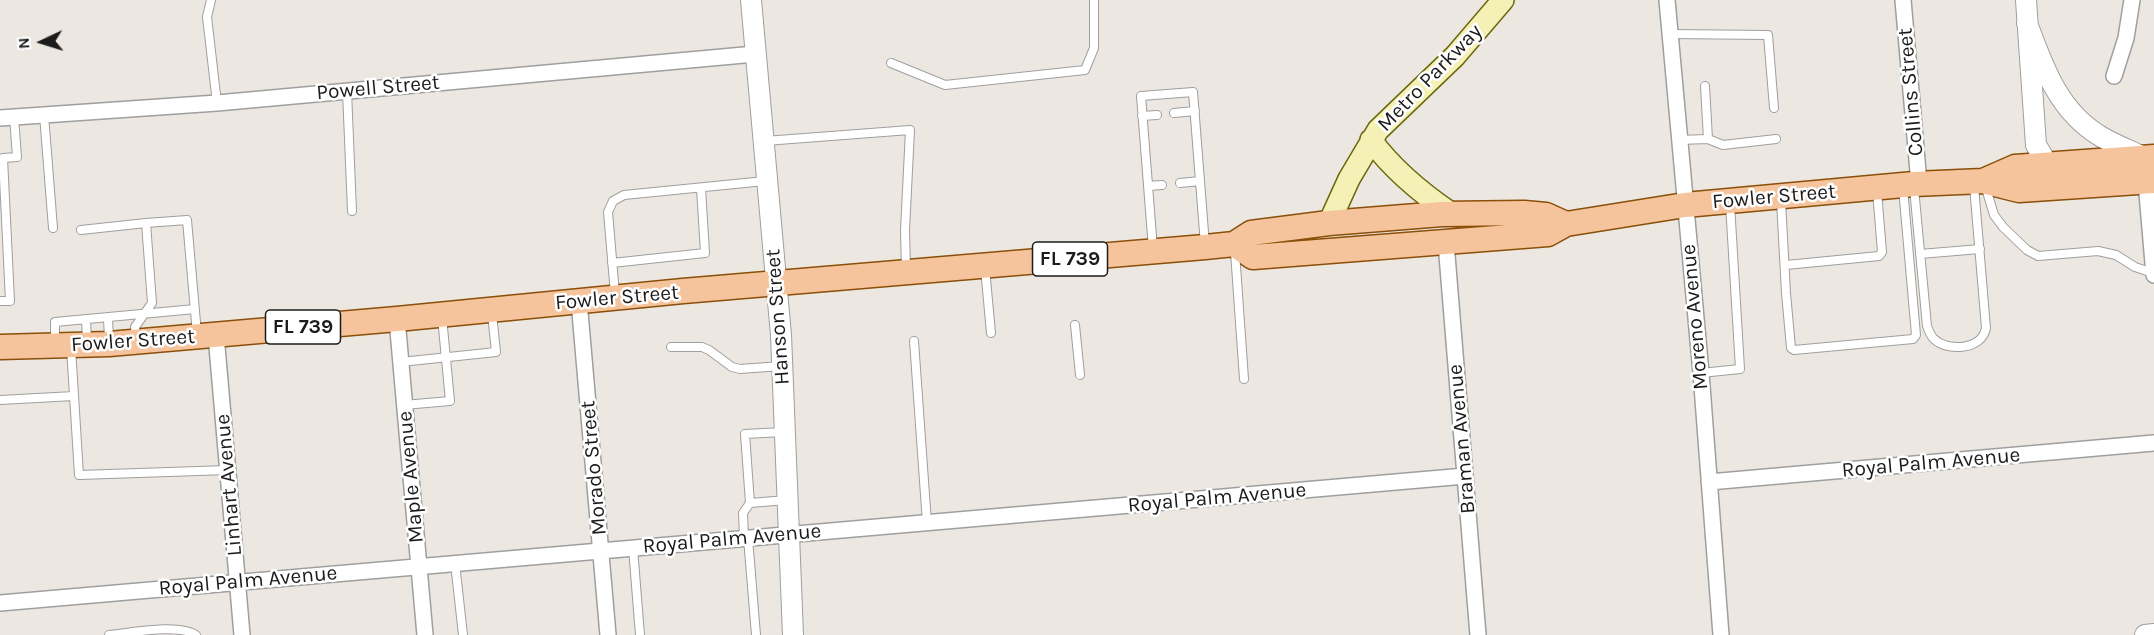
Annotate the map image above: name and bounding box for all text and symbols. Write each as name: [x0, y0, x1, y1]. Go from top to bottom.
north arrow: [12, 12, 72, 72]
street label: Metro Parkway: [1372, 19, 1488, 137]
street label: Collins Street: [1893, 27, 1929, 157]
text: N: [14, 37, 33, 50]
street label: Powell Street: [315, 70, 441, 106]
street label: Fowler Street: [1711, 179, 1837, 215]
road number: FL 739: [1032, 242, 1108, 276]
street label: Moreno Avenue: [1676, 243, 1714, 391]
street label: Hanson Street: [761, 248, 795, 386]
street label: Fowler Street: [554, 280, 680, 316]
road number: FL 739: [266, 310, 340, 344]
street label: Fowler Street: [70, 324, 196, 358]
street label: Braman Avenue: [1443, 363, 1481, 515]
street label: Morado Street: [576, 400, 612, 536]
street label: Maple Avenue: [393, 410, 429, 544]
street label: Linhart Avenue: [210, 413, 248, 557]
street label: Royal Palm Avenue: [1841, 443, 2021, 483]
street label: Royal Palm Avenue: [1127, 478, 1307, 518]
street label: Royal Palm Avenue: [642, 519, 822, 559]
street label: Royal Palm Avenue: [158, 561, 338, 601]

